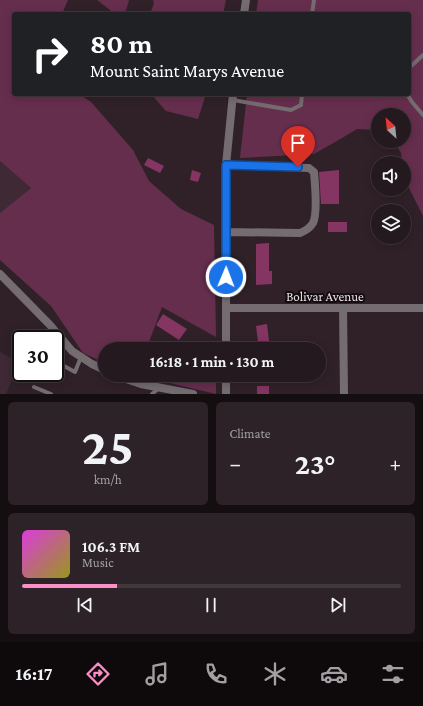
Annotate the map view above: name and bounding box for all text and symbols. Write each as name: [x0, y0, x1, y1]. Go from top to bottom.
icon: right: [24, 28, 76, 80]
text: 80 m: [90, 28, 152, 59]
text: Mount Saint Marys Avenue: [90, 61, 284, 81]
north arrow: [371, 108, 411, 148]
map controls: [371, 108, 411, 244]
pin: [281, 126, 315, 167]
icon: arrive: [287, 132, 309, 154]
button: sound: [371, 156, 411, 196]
button: layers: [371, 204, 411, 244]
position arrow: [205, 256, 247, 298]
street label: Bolivar Avenue: [286, 289, 364, 304]
speed limit sign: 30: [12, 330, 64, 382]
text: 16:18 · 1 min · 130 m: [150, 354, 274, 370]
text: 25: [82, 417, 134, 475]
text: Climate: [230, 426, 270, 441]
text: 23°: [295, 447, 336, 480]
text: −: [230, 451, 241, 476]
text: +: [389, 451, 401, 476]
text: km/h: [94, 472, 122, 487]
text: 106.3 FM: [82, 539, 140, 555]
text: Music: [82, 555, 114, 570]
icon: previous: [74, 594, 96, 616]
icon: pause: [200, 594, 222, 616]
icon: next: [327, 594, 349, 616]
icon: directions: [84, 660, 112, 688]
icon: music: [143, 660, 171, 688]
icon: phone: [202, 660, 230, 688]
icon: climate: [261, 660, 289, 688]
icon: car: [320, 660, 348, 688]
icon: filters: [379, 660, 407, 688]
text: 16:17: [16, 664, 53, 684]

